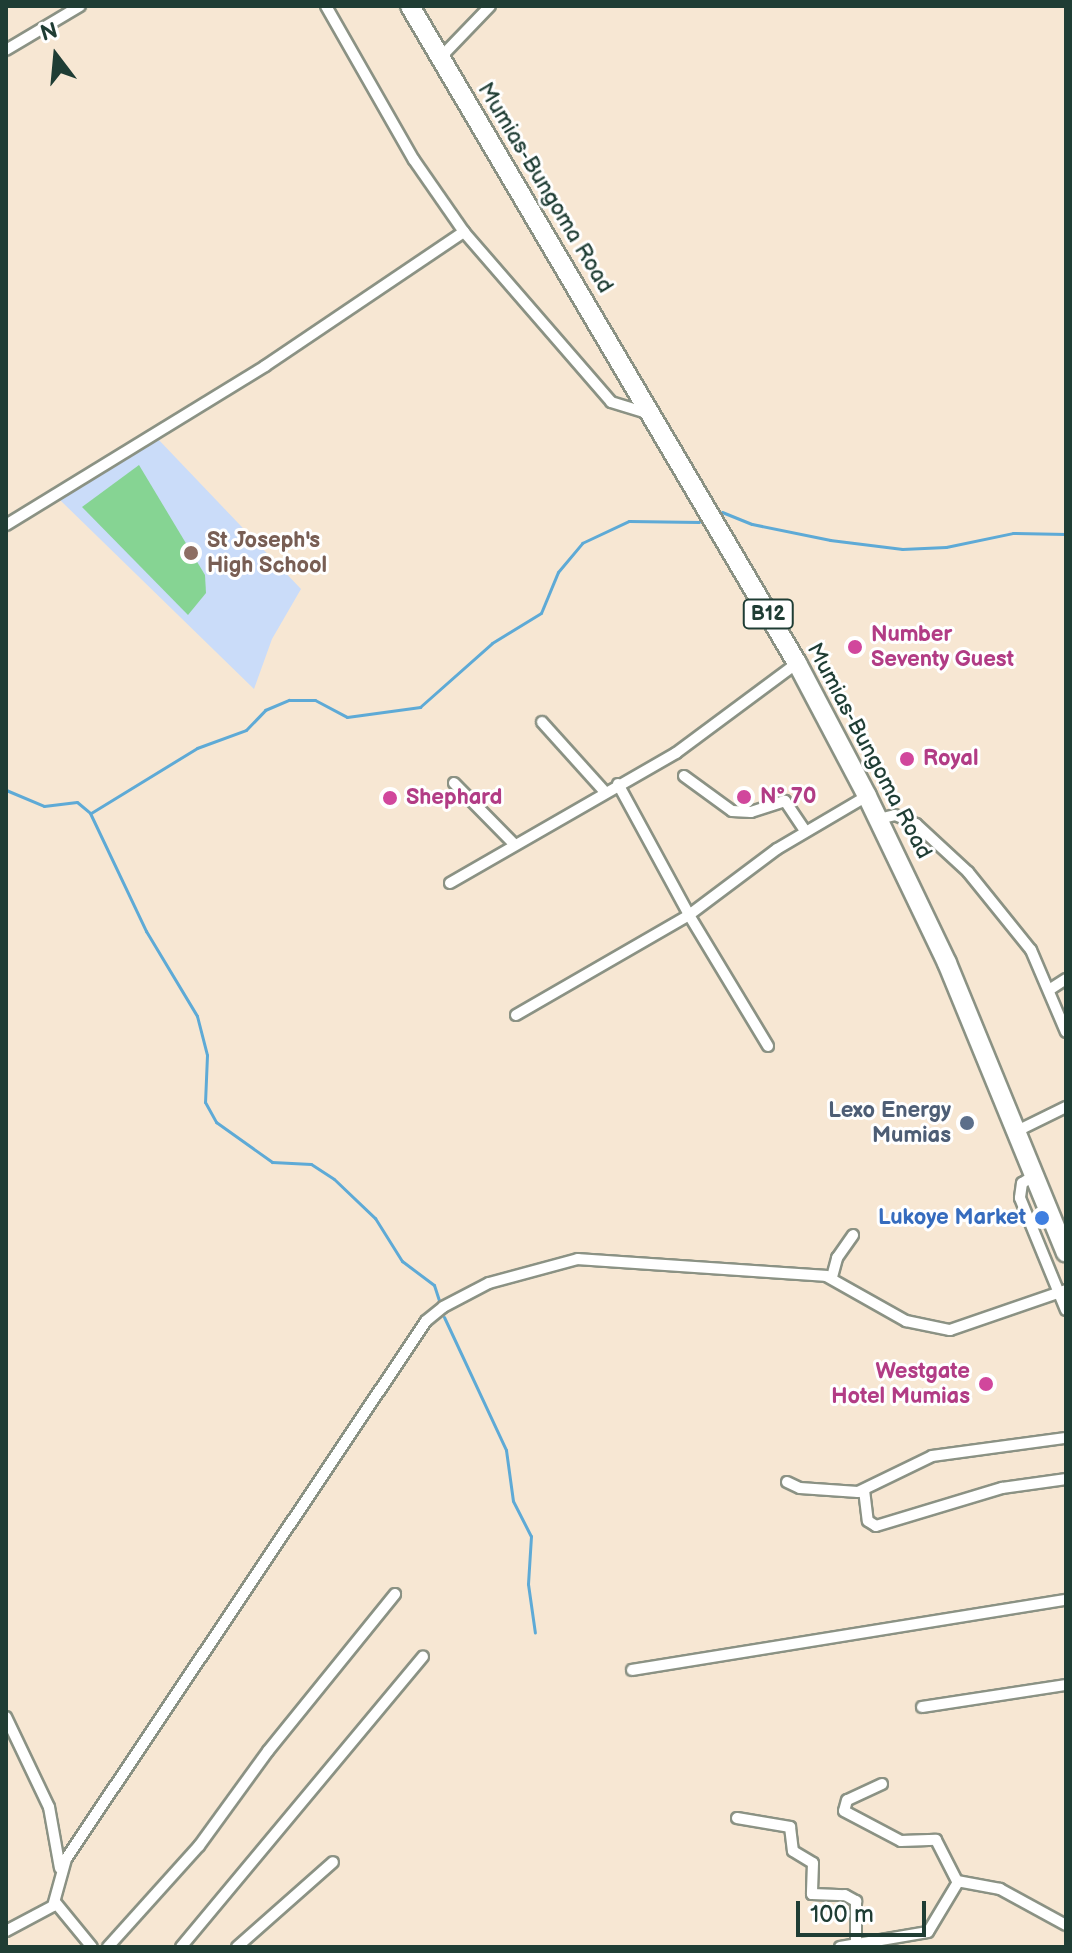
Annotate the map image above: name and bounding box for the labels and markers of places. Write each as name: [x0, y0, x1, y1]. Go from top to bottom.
place label: St Joseph's High School: [207, 527, 327, 578]
marker: St Joseph's High School: [182, 544, 200, 562]
place label: Number Seventy Guest: [871, 621, 1015, 672]
marker: Number Seventy Guest: [846, 638, 864, 656]
place label: Royal: [923, 746, 979, 772]
marker: Royal: [898, 750, 916, 768]
place label: N° 70: [760, 784, 817, 810]
place label: Shephard: [406, 785, 502, 811]
marker: N° 70: [735, 788, 753, 806]
marker: Shephard: [381, 789, 399, 807]
place label: Lexo Energy Mumias: [828, 1097, 951, 1148]
marker: Lexo Energy Mumias: [958, 1114, 976, 1132]
place label: Lukoye Market: [878, 1205, 1026, 1231]
marker: Lukoye Market: [1033, 1209, 1051, 1227]
place label: Westgate Hotel Mumias: [831, 1358, 970, 1410]
marker: Westgate Hotel Mumias: [977, 1375, 995, 1393]

